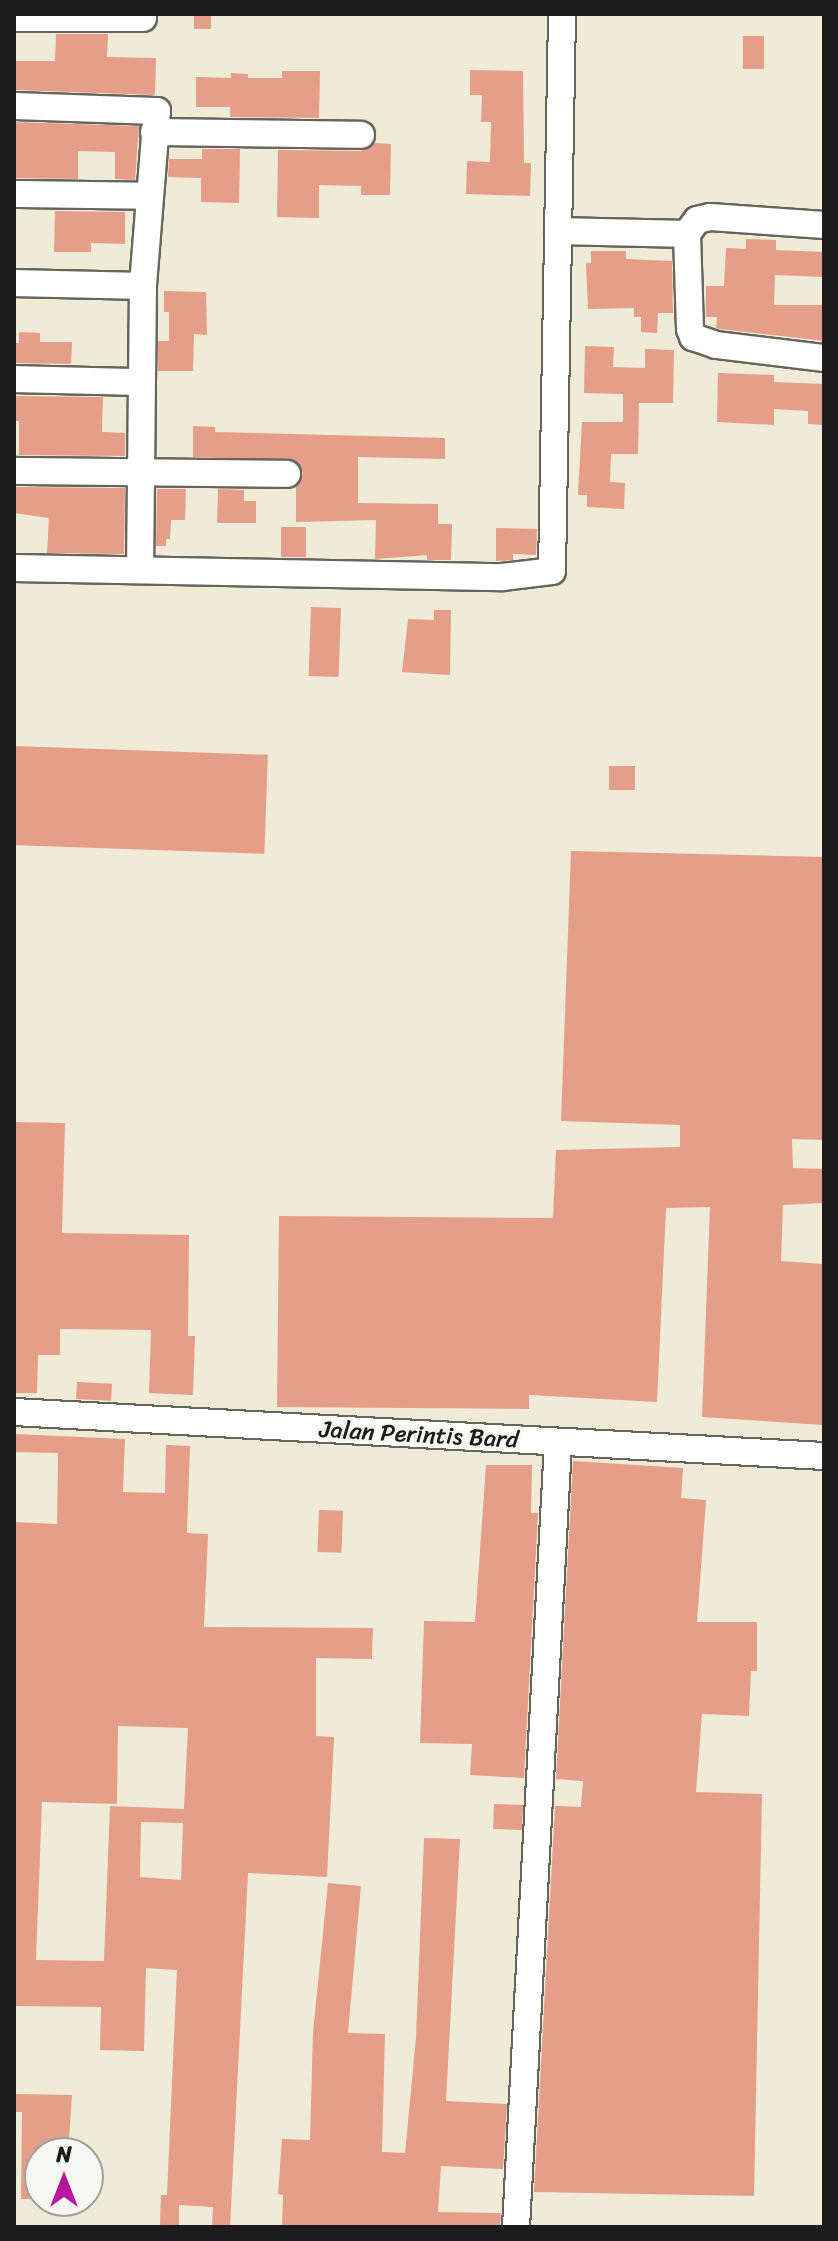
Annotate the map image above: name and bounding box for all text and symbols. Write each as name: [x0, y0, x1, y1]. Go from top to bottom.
street label: Jalan Perintis Bard: [318, 1415, 520, 1455]
text: N: [56, 2135, 72, 2174]
north arrow: [24, 2137, 104, 2217]

